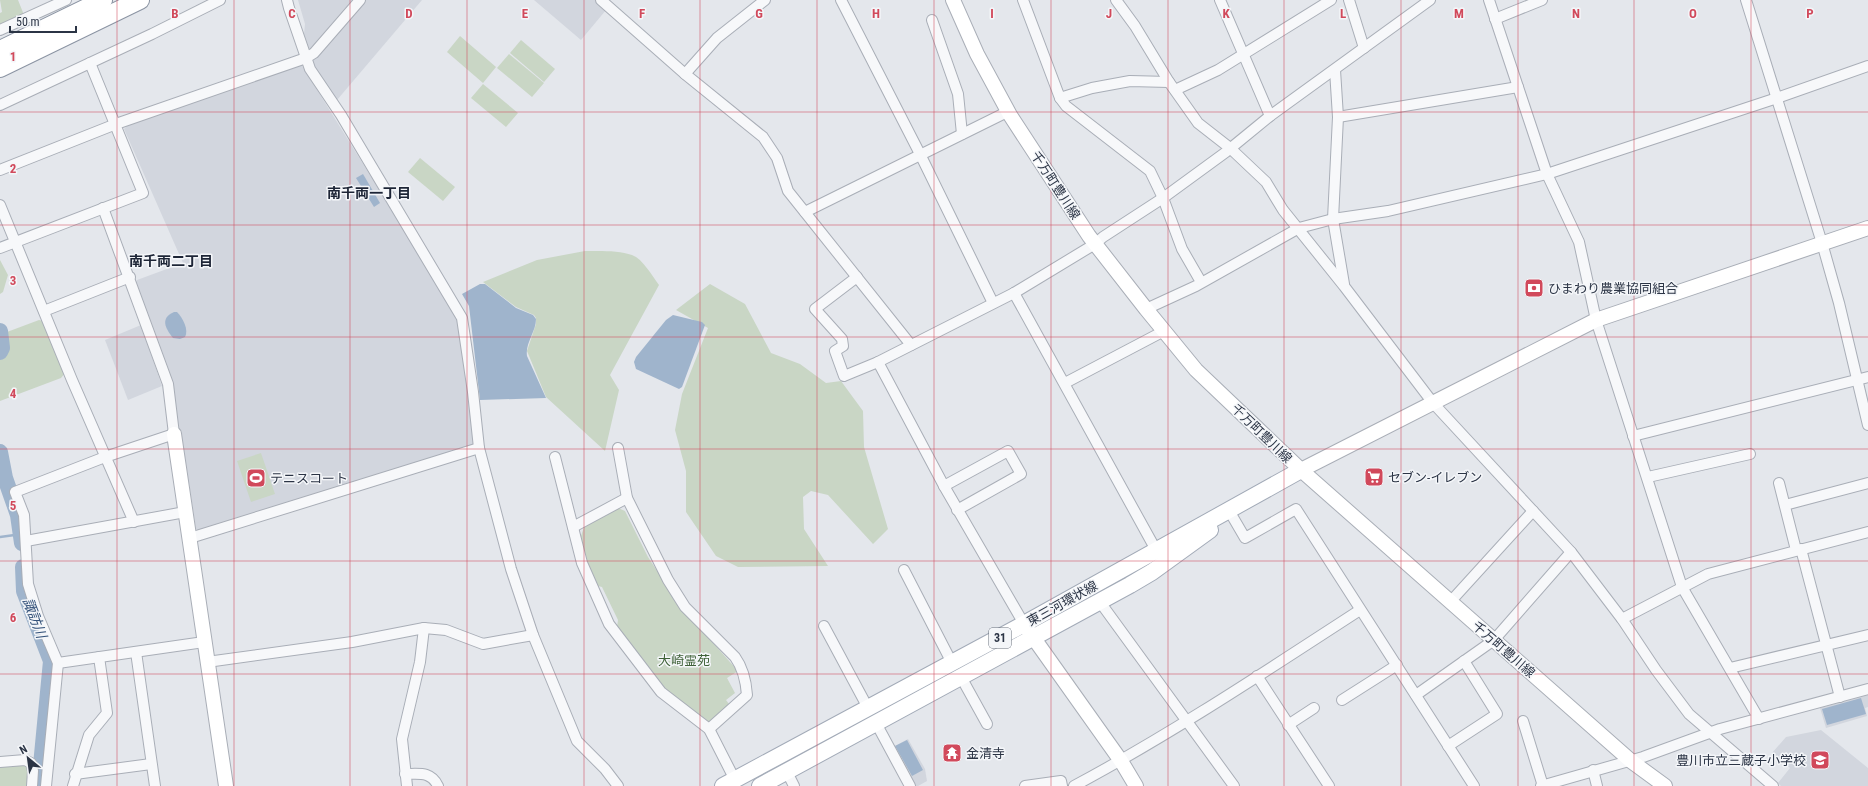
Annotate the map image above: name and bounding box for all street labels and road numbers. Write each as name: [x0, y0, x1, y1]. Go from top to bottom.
street label: 千万町豊川線: [1028, 148, 1083, 222]
street label: 千万町豊川線: [1228, 401, 1295, 466]
street label: 東三河環状線: [1024, 578, 1100, 629]
street label: 千万町豊川線: [1469, 618, 1538, 681]
road number: 31: [989, 628, 1011, 648]

